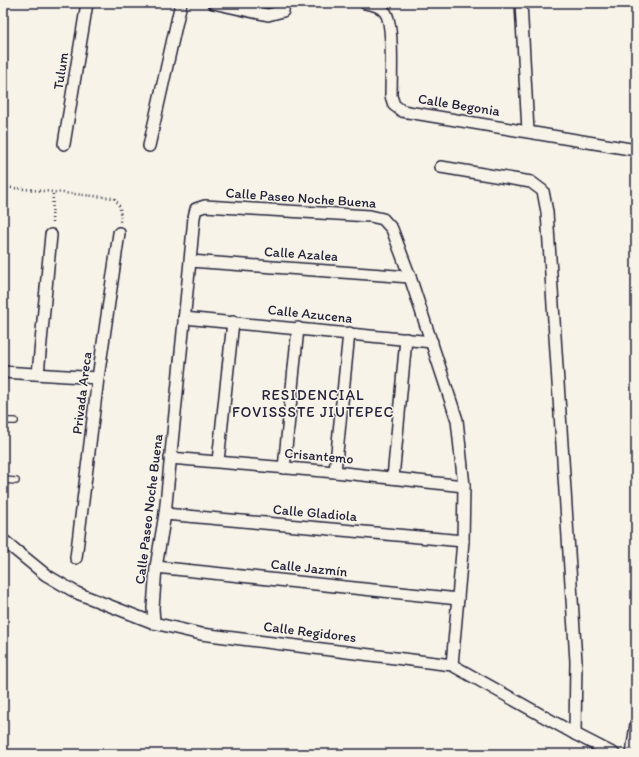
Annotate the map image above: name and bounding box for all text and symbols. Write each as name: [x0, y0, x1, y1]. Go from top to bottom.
street label: Tulum: [50, 50, 72, 91]
street label: Calle Begonia: [417, 90, 502, 120]
street label: Calle Paseo Noche Buena: [225, 184, 378, 212]
street label: Calle Azalea: [263, 243, 339, 265]
street label: Calle Azucena: [267, 301, 353, 327]
street label: Privada Areca: [69, 351, 96, 435]
district label: RESIDENCIAL FOVISSSTE JIUTEPEC: [232, 386, 394, 421]
street label: Calle Paseo Noche Buena: [131, 432, 167, 585]
street label: Crisantemo: [284, 445, 354, 467]
street label: Calle Gladiola: [272, 501, 359, 525]
street label: Calle Jazmín: [270, 556, 349, 581]
street label: Calle Regidores: [263, 618, 357, 646]

